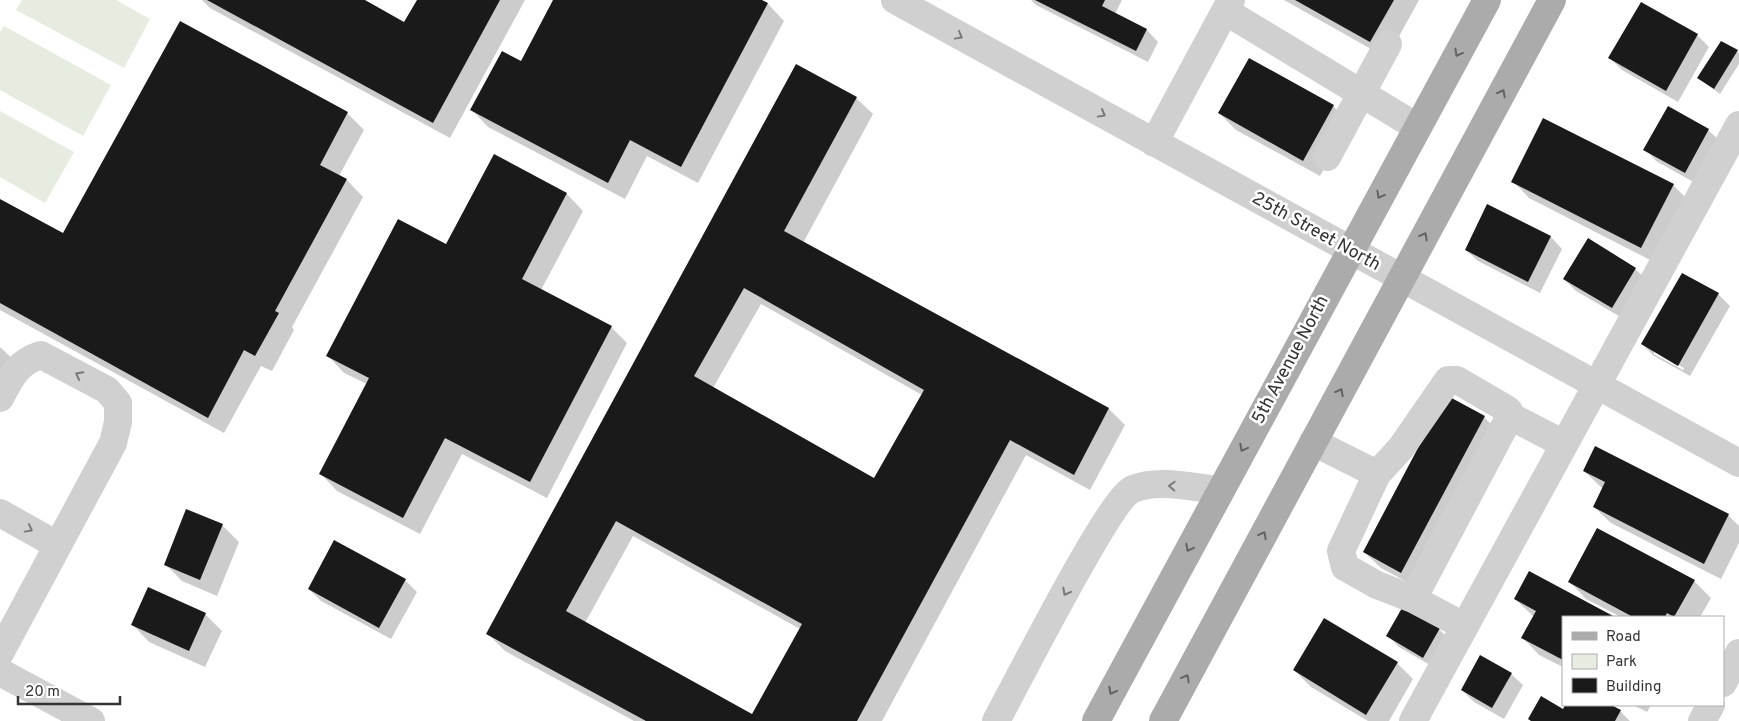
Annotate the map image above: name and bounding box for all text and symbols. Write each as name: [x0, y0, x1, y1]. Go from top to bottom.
one-way arrow: [954, 29, 963, 39]
one-way arrow: [1454, 47, 1464, 56]
one-way arrow: [1496, 89, 1506, 98]
one-way arrow: [1096, 108, 1105, 118]
street label: 25th Street North: [1248, 187, 1384, 277]
one-way arrow: [1376, 190, 1386, 199]
one-way arrow: [1418, 232, 1428, 241]
street label: 5th Avenue North: [1247, 292, 1335, 428]
one-way arrow: [75, 371, 84, 381]
one-way arrow: [1334, 388, 1344, 397]
one-way arrow: [1239, 443, 1249, 452]
one-way arrow: [1168, 480, 1176, 491]
one-way arrow: [23, 523, 32, 533]
one-way arrow: [1257, 531, 1267, 540]
one-way arrow: [1185, 543, 1195, 552]
one-way arrow: [1062, 586, 1072, 595]
legend: [1562, 616, 1724, 706]
text: Road: [1606, 628, 1641, 647]
text: Park: [1606, 653, 1637, 672]
scale bar: [18, 674, 120, 706]
one-way arrow: [1180, 674, 1190, 683]
text: Building: [1606, 678, 1661, 697]
text: 20 m: [25, 683, 60, 702]
one-way arrow: [1108, 686, 1118, 695]

